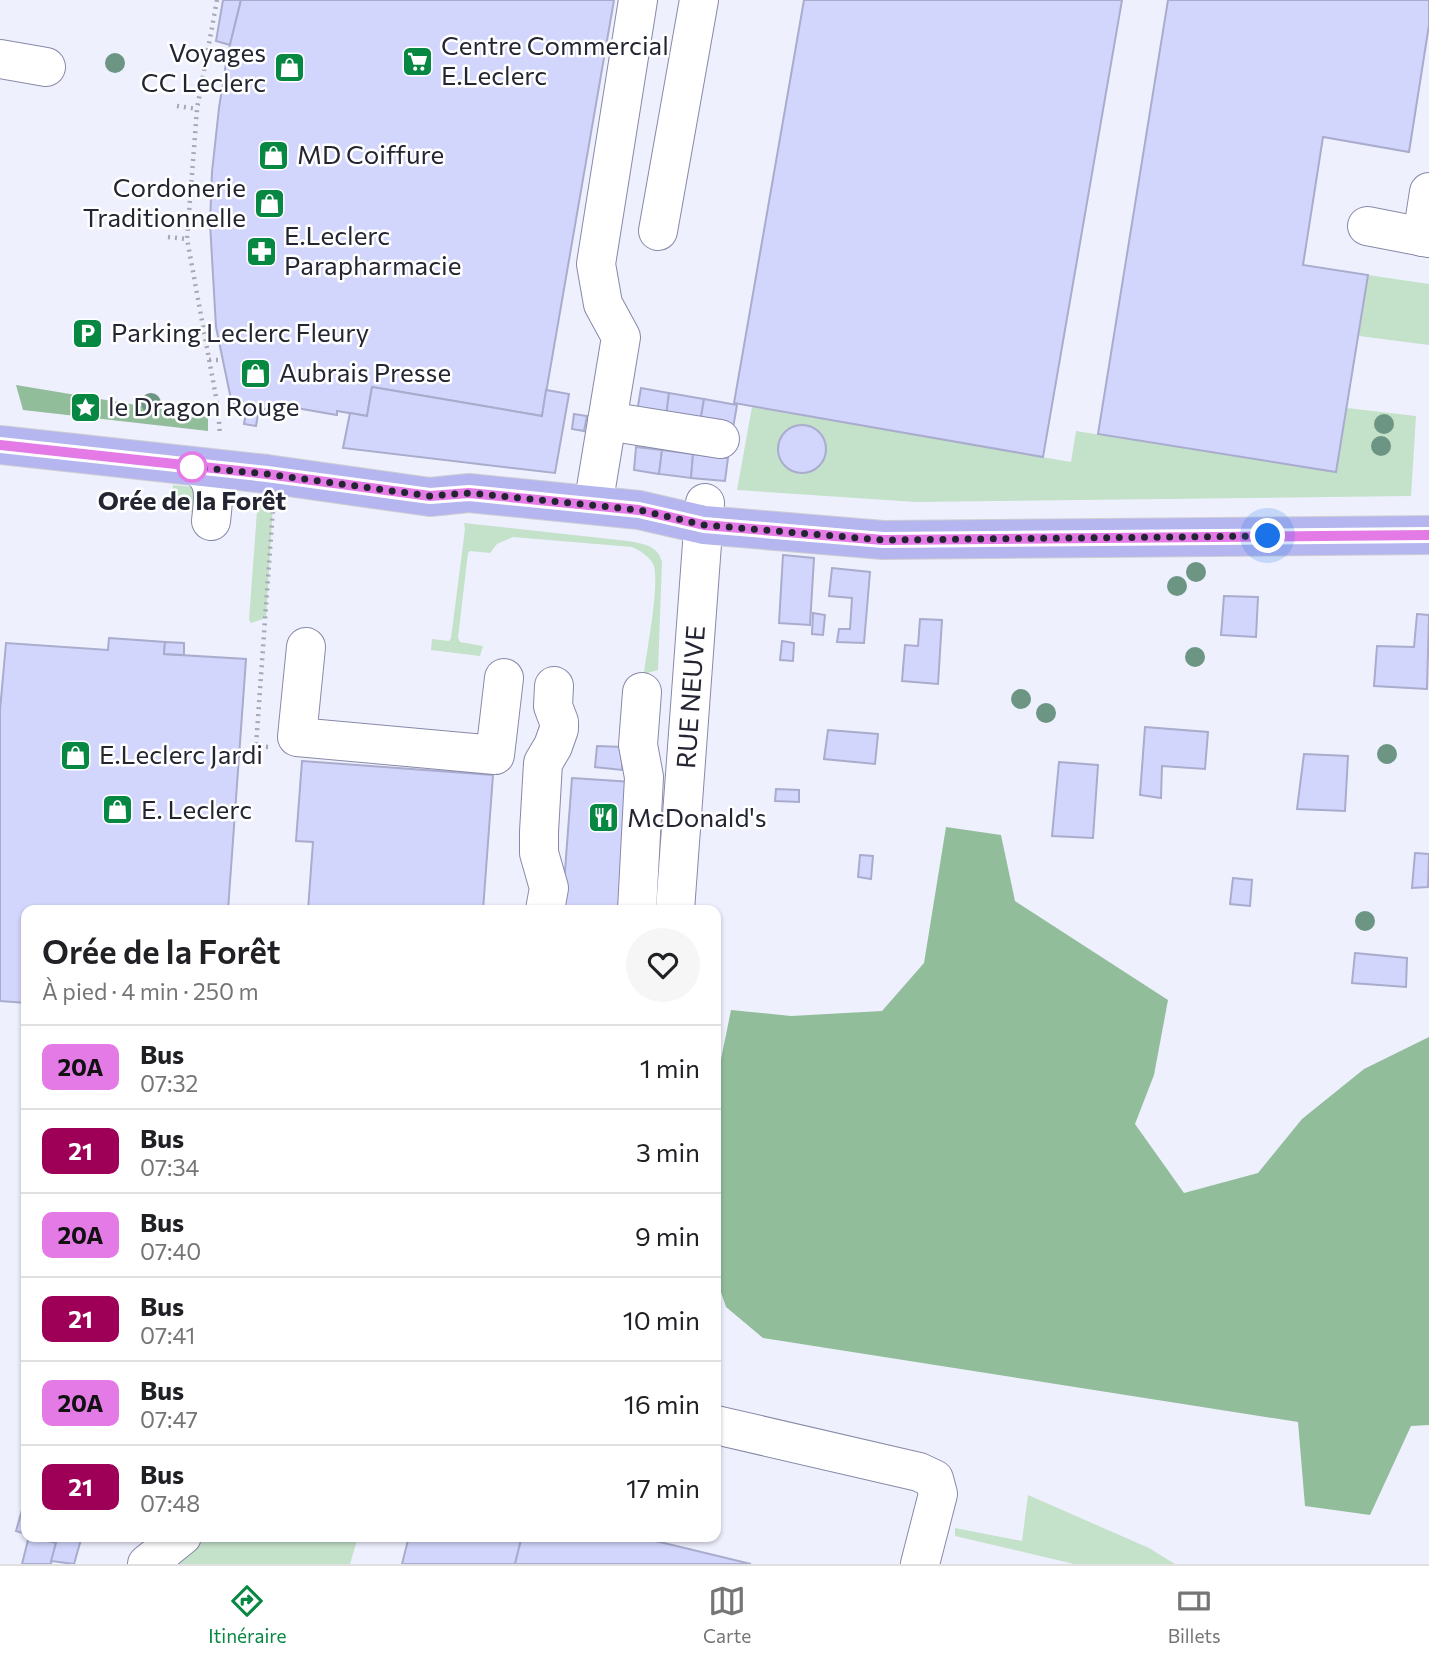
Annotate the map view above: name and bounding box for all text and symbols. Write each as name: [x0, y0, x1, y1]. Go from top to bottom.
place label: Centre Commercial E.Leclerc: [441, 29, 669, 90]
place label: Voyages CC Leclerc: [141, 36, 266, 97]
supermarket icon: Centre Commercial E.Leclerc: [401, 44, 435, 78]
shop icon: Voyages CC Leclerc: [272, 51, 306, 85]
shop icon: MD Coiffure: [257, 138, 291, 172]
place label: MD Coiffure: [297, 138, 444, 169]
place label: Cordonerie Traditionnelle: [83, 171, 246, 232]
shop icon: Cordonerie Traditionnelle: [252, 186, 286, 220]
place label: E.Leclerc Parapharmacie: [284, 219, 461, 280]
pharmacy icon: E.Leclerc Parapharmacie: [244, 234, 278, 268]
parking icon: Parking Leclerc Fleury: [71, 316, 105, 350]
place label: Parking Leclerc Fleury: [111, 316, 369, 347]
shop icon: Aubrais Presse: [239, 356, 273, 390]
place label: Aubrais Presse: [279, 356, 451, 387]
place icon: le Dragon Rouge: [68, 390, 102, 424]
place label: le Dragon Rouge: [108, 390, 300, 421]
marker: Orée de la Forêt: [177, 452, 207, 482]
place label: Orée de la Forêt: [98, 484, 286, 515]
your location: [1250, 518, 1285, 553]
street label: RUE NEUVE: [669, 624, 710, 770]
shop icon: E.Leclerc Jardi: [59, 738, 93, 772]
place label: E.Leclerc Jardi: [99, 738, 263, 769]
shop icon: E. Leclerc: [101, 793, 135, 827]
place label: E. Leclerc: [141, 793, 252, 824]
restaurant icon: McDonald's: [587, 801, 621, 835]
place label: McDonald's: [627, 801, 767, 832]
button: heart: [626, 928, 700, 1002]
text: Orée de la Forêt: [42, 930, 281, 971]
text: À pied · 4 min · 250 m: [42, 977, 259, 1005]
text: Bus: [140, 1038, 184, 1069]
text: 20A: [57, 1052, 104, 1081]
text: 1 min: [640, 1052, 700, 1083]
text: 07:32: [140, 1069, 198, 1097]
text: Bus: [140, 1122, 184, 1153]
text: 21: [68, 1136, 93, 1165]
text: 3 min: [636, 1136, 700, 1167]
text: 07:34: [140, 1153, 199, 1181]
text: Bus: [140, 1206, 184, 1237]
text: 20A: [57, 1220, 104, 1249]
text: 9 min: [635, 1220, 700, 1251]
text: 07:40: [140, 1237, 201, 1265]
text: Bus: [140, 1290, 184, 1321]
text: 21: [68, 1304, 93, 1333]
text: 10 min: [623, 1304, 700, 1335]
text: 07:41: [140, 1321, 195, 1349]
text: Bus: [140, 1374, 184, 1405]
text: 20A: [57, 1388, 104, 1417]
text: 16 min: [624, 1388, 700, 1419]
text: 07:47: [140, 1405, 198, 1433]
text: Bus: [140, 1458, 184, 1489]
text: 21: [68, 1472, 93, 1501]
text: 17 min: [626, 1472, 700, 1503]
text: 07:48: [140, 1489, 200, 1517]
tab: Itinéraire: [208, 1582, 287, 1647]
tab: Carte: [703, 1582, 751, 1647]
tab: Billets: [1168, 1582, 1221, 1647]

